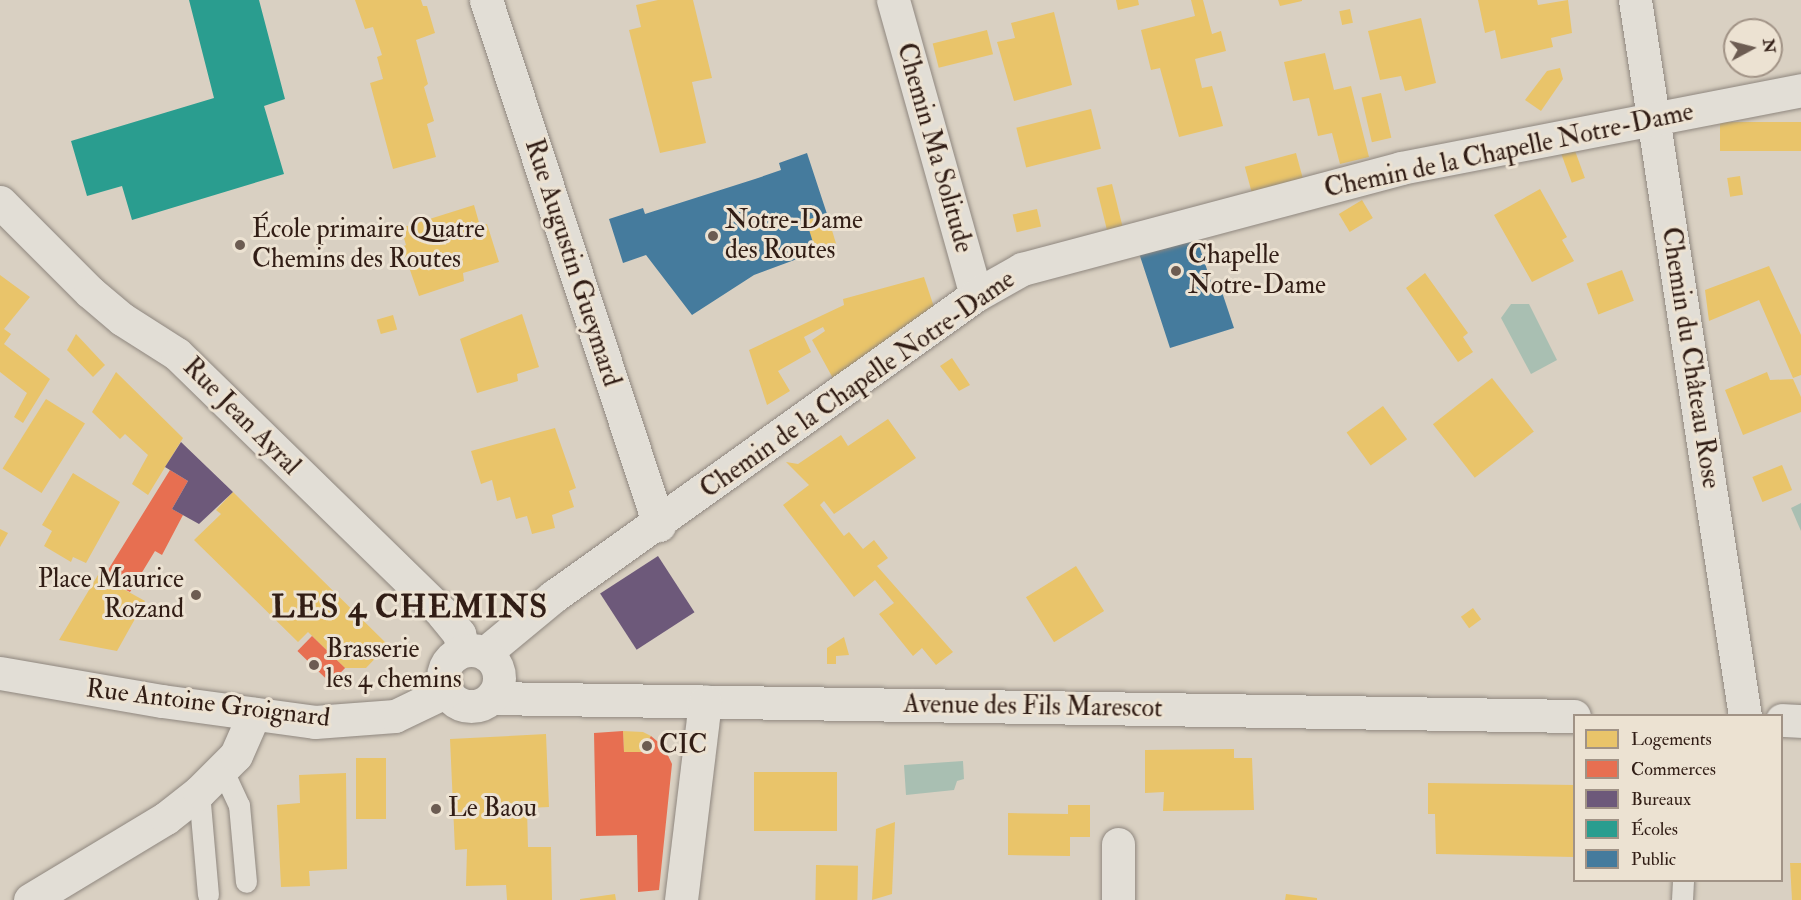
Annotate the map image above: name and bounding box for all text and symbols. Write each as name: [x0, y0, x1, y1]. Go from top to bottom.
north arrow: [1723, 18, 1783, 78]
text: N: [1758, 38, 1780, 54]
street label: Chemin Ma Solitude: [889, 40, 979, 256]
street label: Chemin de la Chapelle Notre-Dame: [1322, 97, 1696, 205]
street label: Rue Augustin Gueymard: [517, 135, 627, 391]
place label: Notre-Dame des Routes: [725, 205, 863, 266]
place label: École primaire Quatre Chemins des Routes: [252, 214, 485, 276]
street label: Chemin du Château Rose: [1654, 225, 1726, 491]
marker: Notre-Dame des Routes: [706, 229, 720, 243]
marker: École primaire Quatre Chemins des Routes: [233, 238, 247, 252]
place label: Chapelle Notre-Dame: [1188, 240, 1326, 302]
street label: Chemin de la Chapelle Notre-Dame: [695, 264, 1021, 506]
marker: Chapelle Notre-Dame: [1169, 264, 1183, 278]
street label: Rue Jean Ayral: [176, 352, 306, 482]
place label: Place Maurice Rozand: [38, 564, 184, 626]
marker: Place Maurice Rozand: [189, 588, 203, 602]
district label: LES 4 CHEMINS: [271, 588, 549, 626]
place label: Brasserie les 4 chemins: [326, 634, 462, 696]
marker: Brasserie les 4 chemins: [307, 658, 321, 672]
street label: Rue Antoine Groignard: [84, 674, 332, 734]
street label: Avenue des Fils Marescot: [903, 689, 1163, 725]
legend: [1573, 714, 1783, 882]
text: Logements: [1631, 728, 1712, 751]
place label: CIC: [659, 730, 707, 762]
marker: CIC: [640, 739, 654, 753]
text: Commerces: [1631, 758, 1716, 781]
text: Bureaux: [1631, 788, 1691, 811]
place label: Le Baou: [448, 793, 537, 825]
marker: Le Baou: [429, 802, 443, 816]
text: Écoles: [1631, 818, 1678, 841]
text: Public: [1631, 848, 1676, 871]

